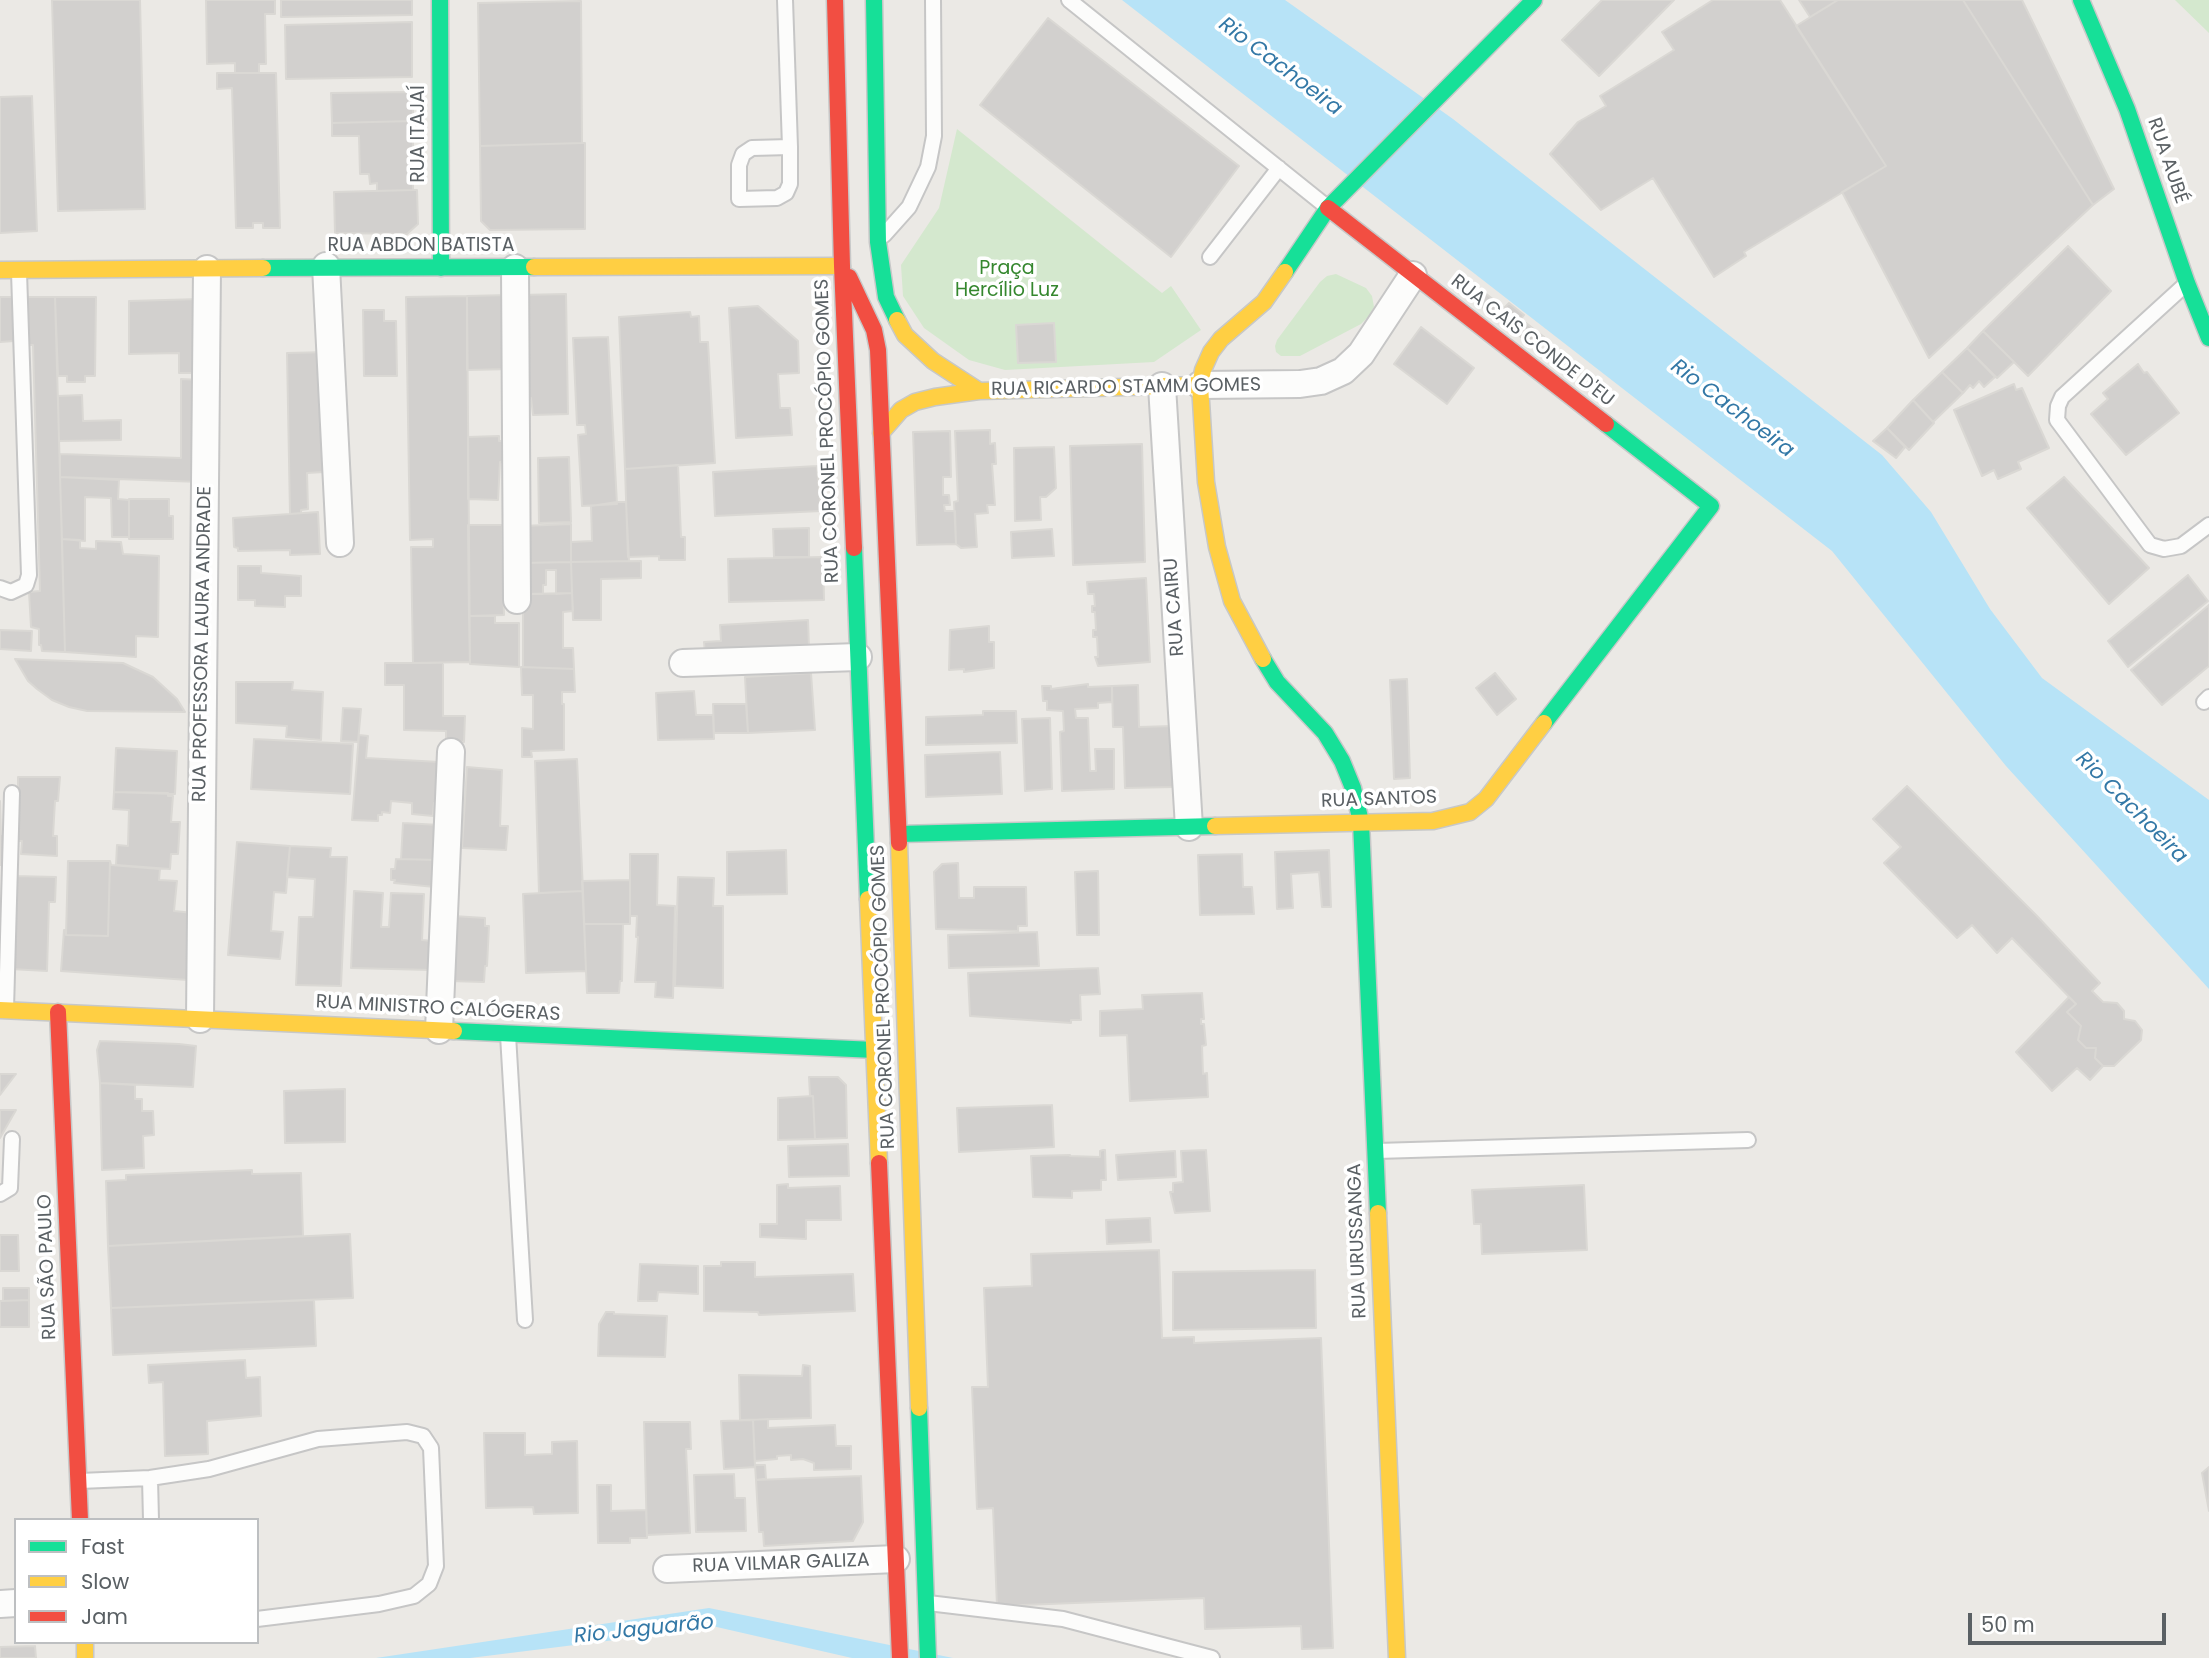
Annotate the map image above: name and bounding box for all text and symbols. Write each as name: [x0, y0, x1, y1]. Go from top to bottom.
water label: Rio Cachoeira: [1213, 12, 1347, 122]
street label: RUA ITAJAÍ: [408, 85, 430, 183]
street label: RUA AUBÉ: [2142, 115, 2192, 207]
street label: RUA ABDON BATISTA: [327, 235, 515, 257]
park label: Praça Hercílio Luz: [955, 258, 1059, 302]
street label: RUA CAIS CONDE D'EU: [1446, 270, 1618, 412]
street label: RUA CORONEL PROCÓPIO GOMES: [811, 278, 845, 584]
water label: Rio Cachoeira: [1665, 354, 1799, 464]
street label: RUA RICARDO STAMM GOMES: [991, 374, 1261, 402]
street label: RUA PROFESSORA LAURA ANDRADE: [189, 486, 217, 802]
street label: RUA CAIRU: [1160, 557, 1190, 657]
water label: Rio Cachoeira: [2070, 747, 2192, 869]
street label: RUA SANTOS: [1321, 787, 1437, 813]
street label: RUA CORONEL PROCÓPIO GOMES: [867, 844, 901, 1150]
street label: RUA MINISTRO CALÓGERAS: [315, 991, 561, 1027]
street label: RUA URUSSANGA: [1344, 1163, 1372, 1319]
street label: RUA SÃO PAULO: [34, 1194, 62, 1340]
legend: [14, 1518, 259, 1644]
text: Fast: [81, 1532, 124, 1561]
street label: RUA VILMAR GALIZA: [692, 1550, 870, 1578]
text: Slow: [81, 1567, 129, 1596]
scale bar: [1971, 1598, 2169, 1642]
text: Jam: [81, 1602, 128, 1631]
water label: Rio Jaguarão: [573, 1610, 715, 1650]
text: 50 m: [1981, 1610, 2035, 1639]

